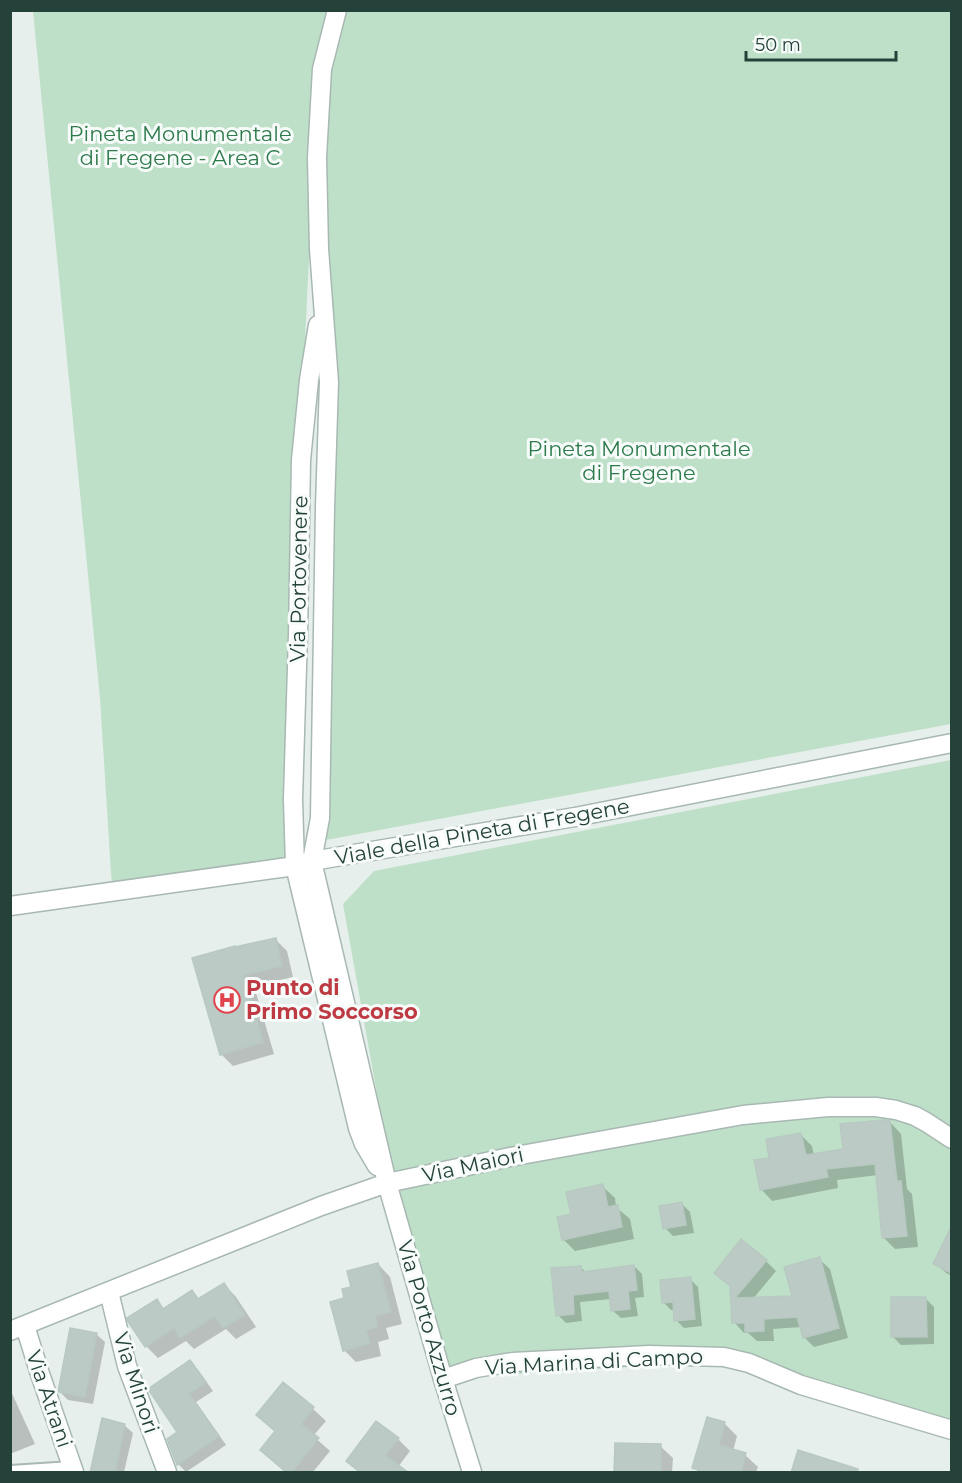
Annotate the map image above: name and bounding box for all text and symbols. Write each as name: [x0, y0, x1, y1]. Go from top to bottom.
scale bar: [746, 24, 896, 62]
text: 50 m: [755, 34, 801, 56]
park label: Pineta Monumentale di Fregene - Area C: [68, 121, 292, 170]
park label: Pineta Monumentale di Fregene: [527, 436, 751, 485]
street label: Via Portovenere: [285, 495, 312, 663]
street label: Viale della Pineta di Fregene: [332, 793, 631, 870]
place label: Punto di Primo Soccorso: [246, 975, 418, 1024]
hospital icon: Punto di Primo Soccorso: [212, 985, 242, 1015]
street label: Via Maiori: [420, 1142, 526, 1187]
street label: Via Porto Azzurro: [392, 1237, 467, 1419]
street label: Via Minori: [108, 1329, 165, 1437]
street label: Via Marina di Campo: [484, 1343, 704, 1380]
street label: Via Atrani: [21, 1347, 78, 1451]

